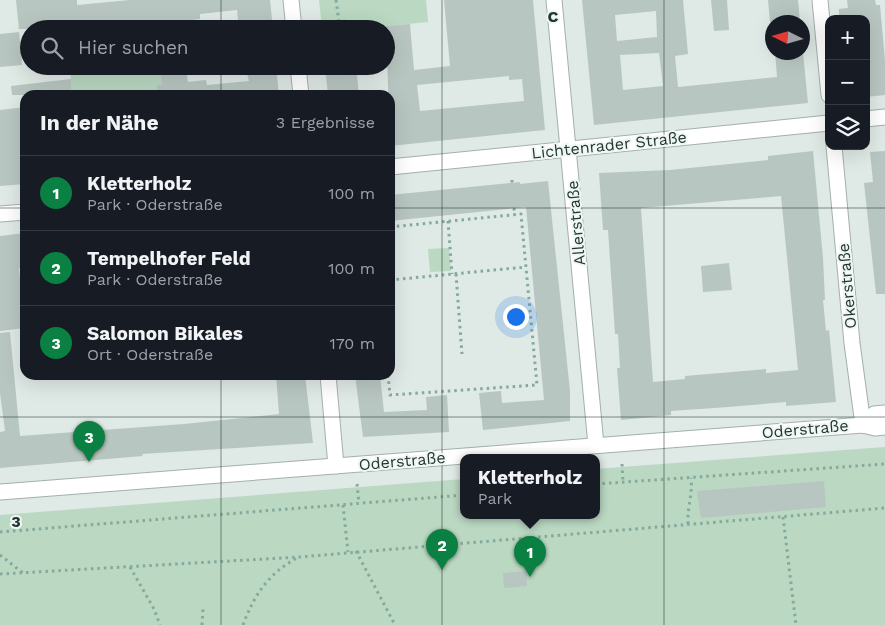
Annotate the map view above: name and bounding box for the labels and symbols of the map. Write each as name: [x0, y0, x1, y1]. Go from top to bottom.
text: C: [548, 7, 559, 26]
north arrow: [765, 15, 810, 60]
street label: Lichtenrader Straße: [530, 127, 688, 163]
street label: Allerstraße: [563, 180, 589, 266]
street label: Okerstraße: [834, 242, 860, 330]
your location: [503, 304, 529, 330]
street label: Oderstraße: [761, 416, 849, 442]
pin: 3: [73, 421, 105, 462]
street label: Oderstraße: [358, 448, 446, 474]
text: 3: [11, 512, 21, 531]
pin: 2: [426, 529, 458, 570]
pin: 1: [514, 536, 546, 577]

